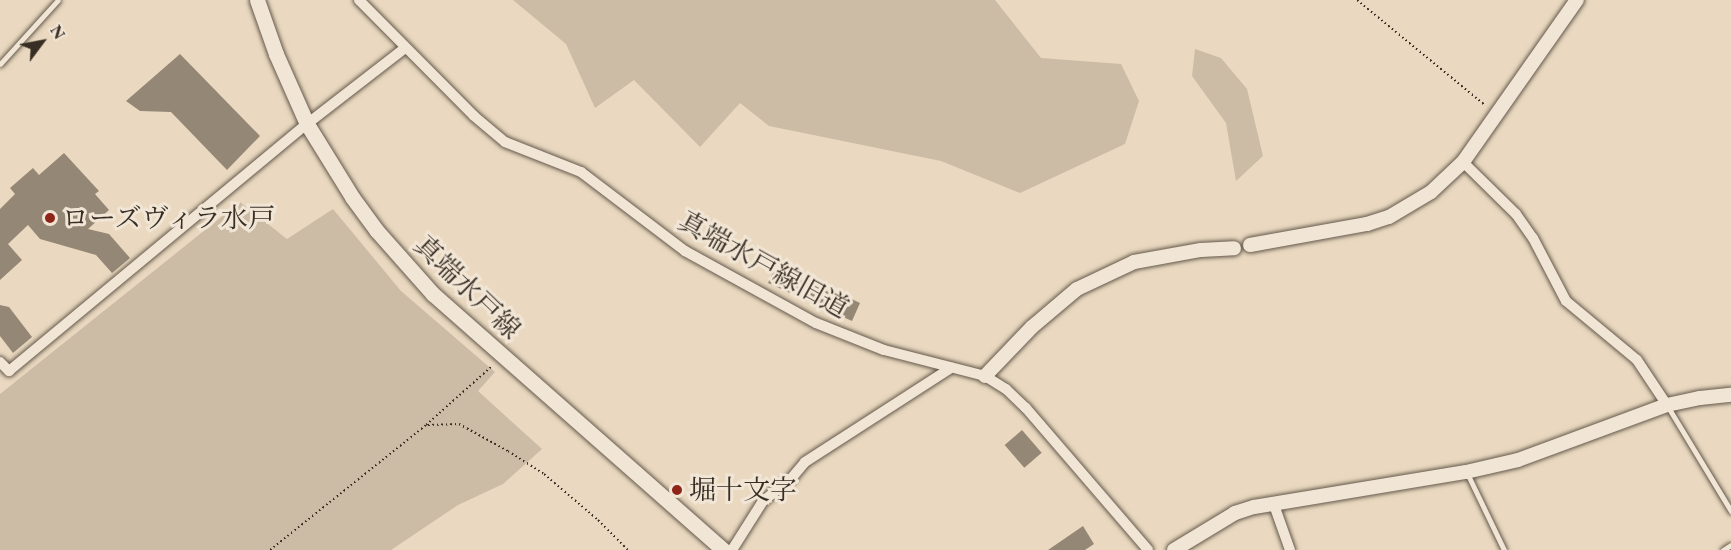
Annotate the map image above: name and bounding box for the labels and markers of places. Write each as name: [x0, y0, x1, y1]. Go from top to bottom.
place label: ローズヴィラ水戸: [62, 202, 278, 234]
marker: ローズヴィラ水戸: [43, 211, 57, 225]
place label: 堀十文字: [689, 474, 797, 506]
marker: 堀十文字: [670, 483, 684, 497]

